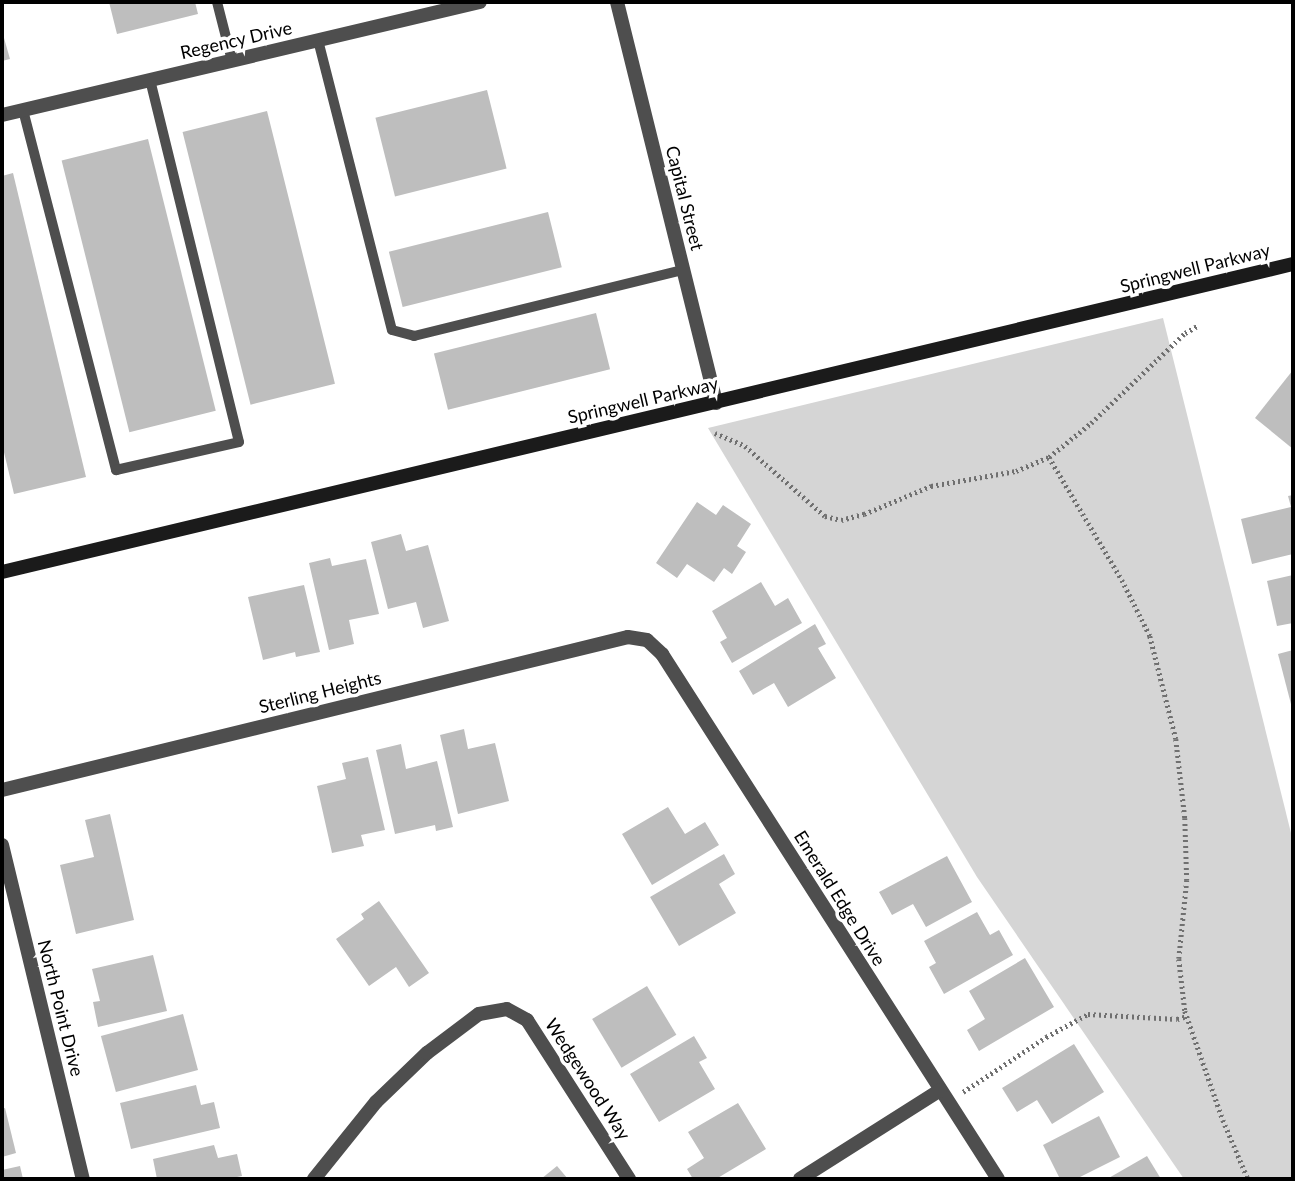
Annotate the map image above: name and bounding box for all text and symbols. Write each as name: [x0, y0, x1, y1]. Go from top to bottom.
street label: Regency Drive: [178, 17, 294, 63]
street label: Capital Street: [662, 143, 708, 253]
street label: Springwell Parkway: [1118, 239, 1272, 297]
street label: Springwell Parkway: [566, 372, 720, 428]
street label: Sterling Heights: [257, 666, 383, 718]
street label: Emerald Edge Drive: [790, 827, 890, 969]
street label: North Point Drive: [34, 937, 88, 1079]
street label: Wedgewood Way: [541, 1014, 635, 1144]

